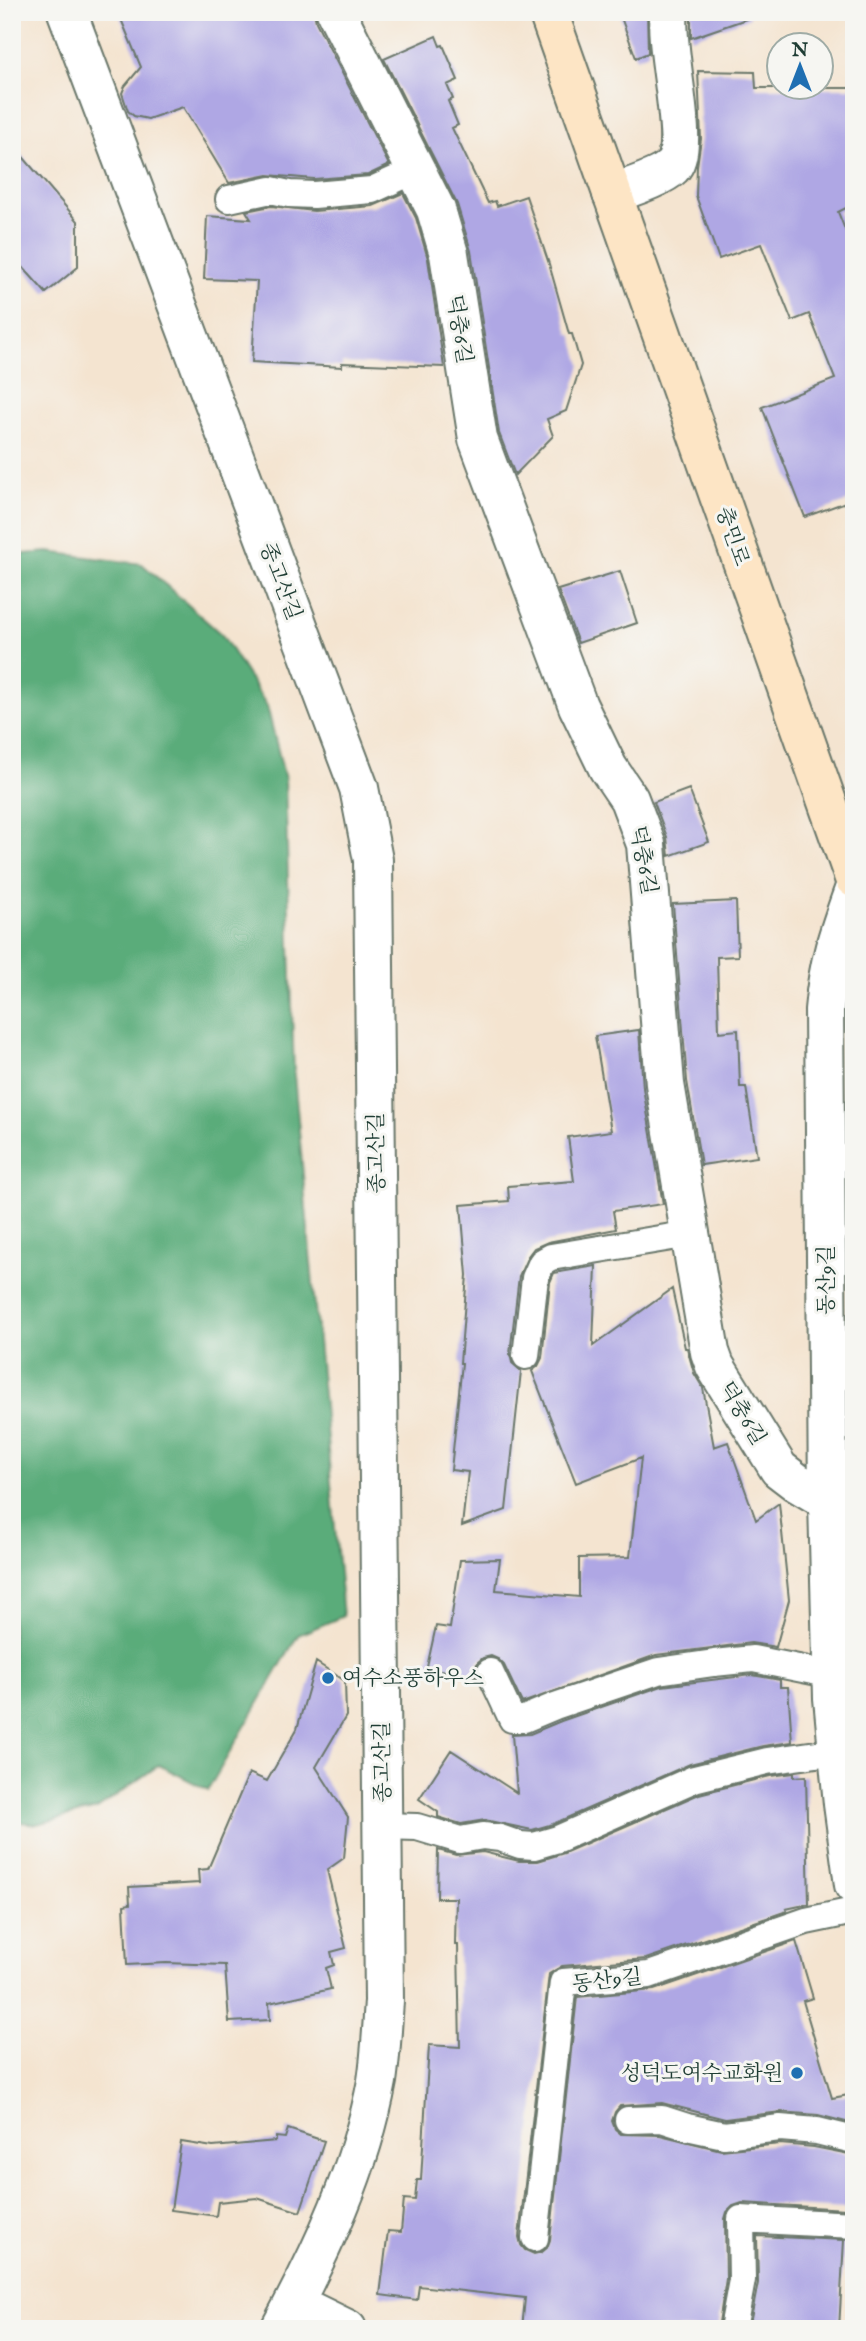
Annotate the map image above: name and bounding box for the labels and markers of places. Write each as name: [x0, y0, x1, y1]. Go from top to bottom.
place label: 여수소풍하우스: [342, 1666, 484, 1693]
marker: 여수소풍하우스: [320, 1670, 336, 1686]
place label: 성덕도여수교화원: [621, 2061, 783, 2088]
marker: 성덕도여수교화원: [789, 2065, 805, 2081]

